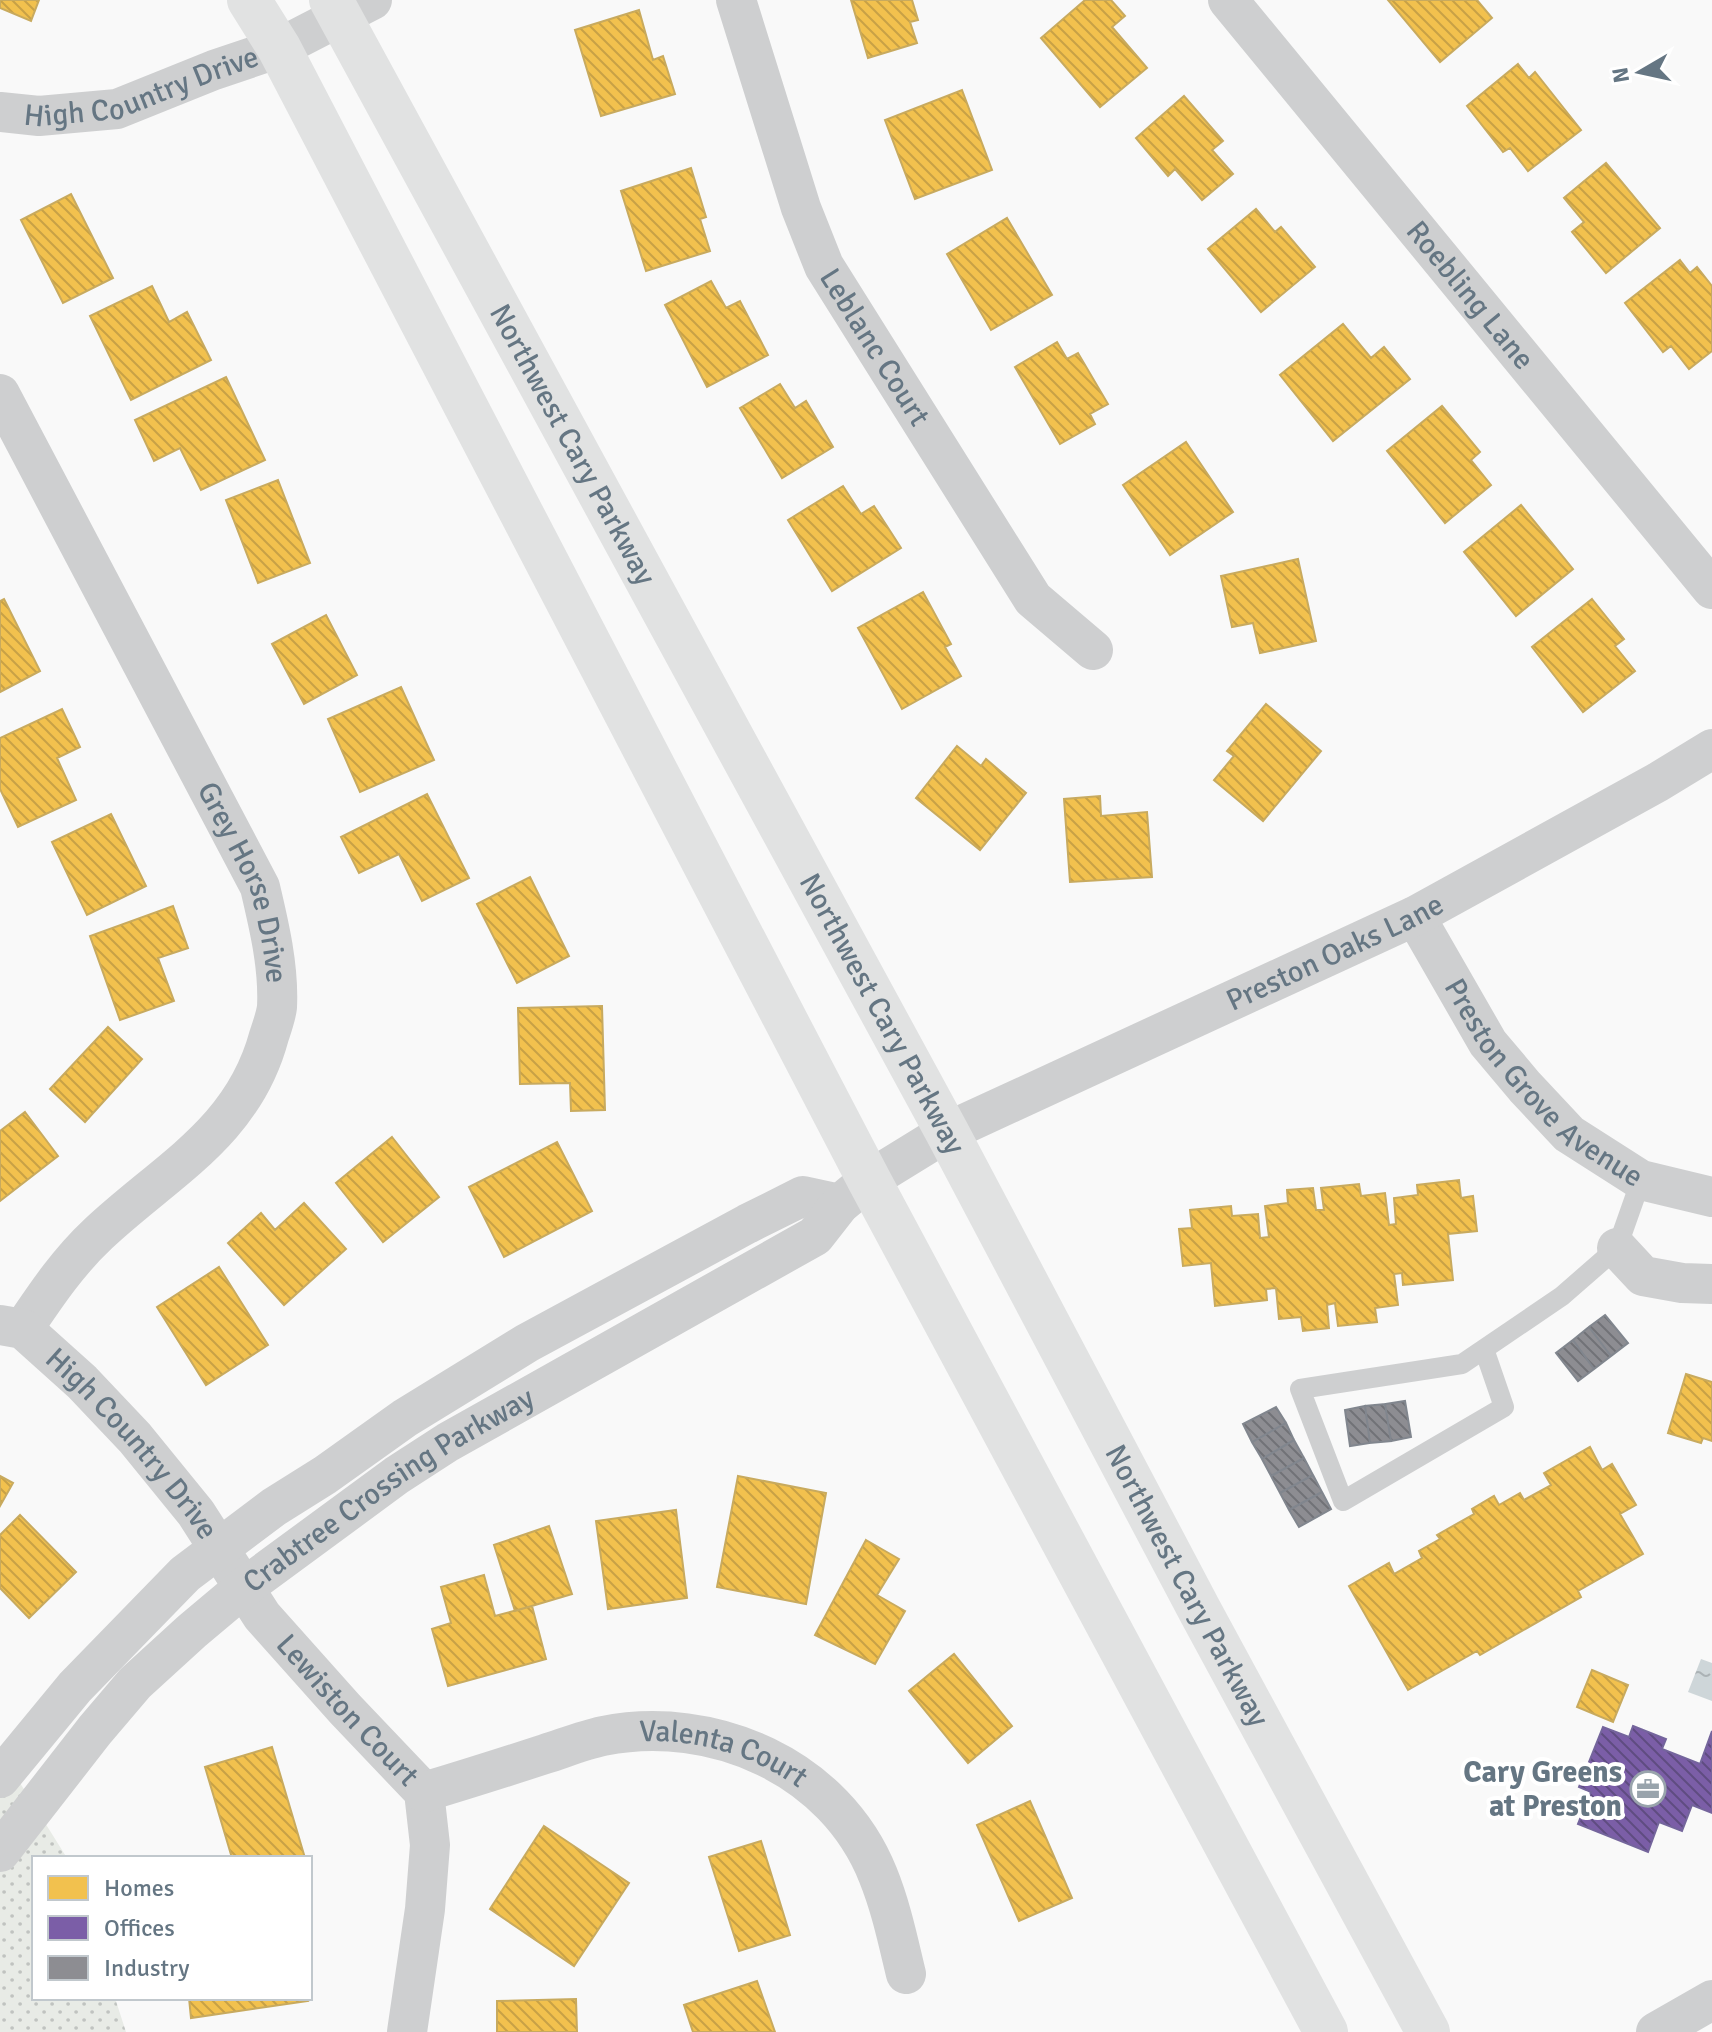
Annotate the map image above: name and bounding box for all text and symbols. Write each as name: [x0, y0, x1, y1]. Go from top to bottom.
north arrow: [1600, 32, 1680, 112]
street label: High Country Drive: [22, 38, 263, 135]
text: N: [1606, 65, 1635, 85]
street label: Roebling Lane: [1399, 213, 1542, 377]
street label: Leblanc Court: [812, 261, 938, 433]
street label: Northwest Cary Parkway: [482, 298, 664, 591]
street label: Grey Horse Drive: [189, 776, 295, 985]
street label: Northwest Cary Parkway: [791, 867, 974, 1160]
street label: Preston Oaks Lane: [1220, 886, 1450, 1019]
street label: Preston Grove Avenue: [1436, 972, 1650, 1195]
street label: High Country Drive: [38, 1340, 226, 1546]
street label: Crabtree Crossing Parkway: [236, 1379, 540, 1601]
street label: Northwest Cary Parkway: [1097, 1438, 1278, 1733]
street label: Lewiston Court: [268, 1626, 427, 1794]
street label: Valenta Court: [639, 1712, 815, 1795]
place label: Cary Greens at Preston: [1463, 1754, 1622, 1825]
office icon: Cary Greens at Preston: [1629, 1770, 1667, 1808]
legend: [32, 1856, 312, 2000]
text: Homes: [104, 1873, 174, 1903]
text: Offices: [104, 1913, 175, 1943]
text: Industry: [104, 1953, 190, 1983]

